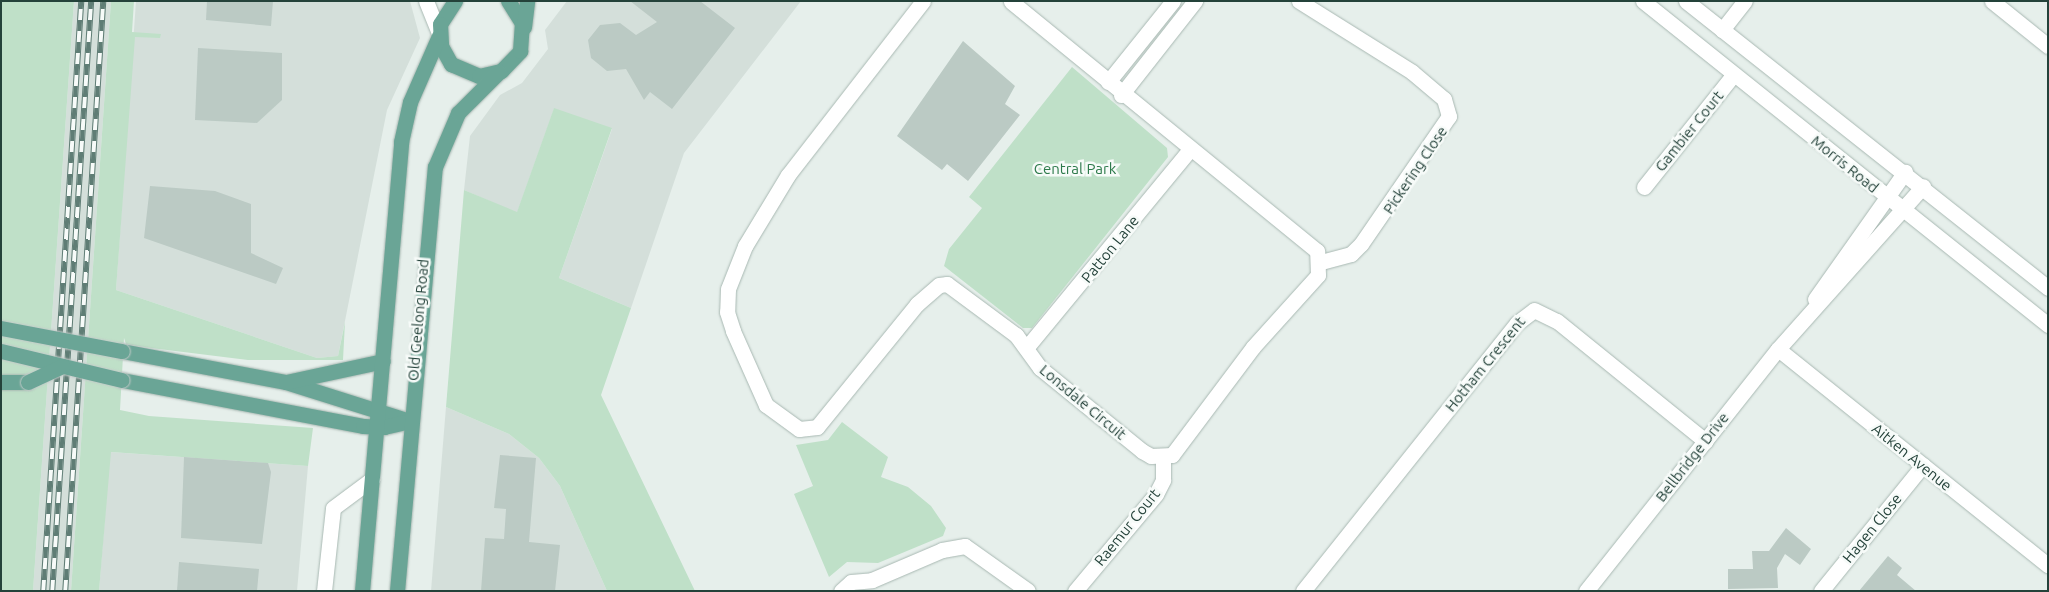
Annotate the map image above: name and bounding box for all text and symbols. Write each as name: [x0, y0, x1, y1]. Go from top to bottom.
street label: Gambier Court: [1651, 87, 1727, 175]
street label: Pickering Close: [1379, 123, 1451, 217]
street label: Morris Road: [1808, 131, 1882, 197]
park label: Central Park: [1034, 160, 1116, 178]
street label: Patton Lane: [1077, 212, 1143, 286]
street label: Old Geelong Road: [404, 258, 432, 382]
street label: Hotham Crescent: [1441, 313, 1529, 415]
street label: Lonsdale Circuit: [1036, 361, 1130, 443]
street label: Bellbridge Drive: [1652, 409, 1732, 505]
street label: Aitken Avenue: [1868, 419, 1956, 495]
street label: Raemur Court: [1090, 485, 1164, 569]
street label: Hagen Close: [1839, 490, 1905, 566]

